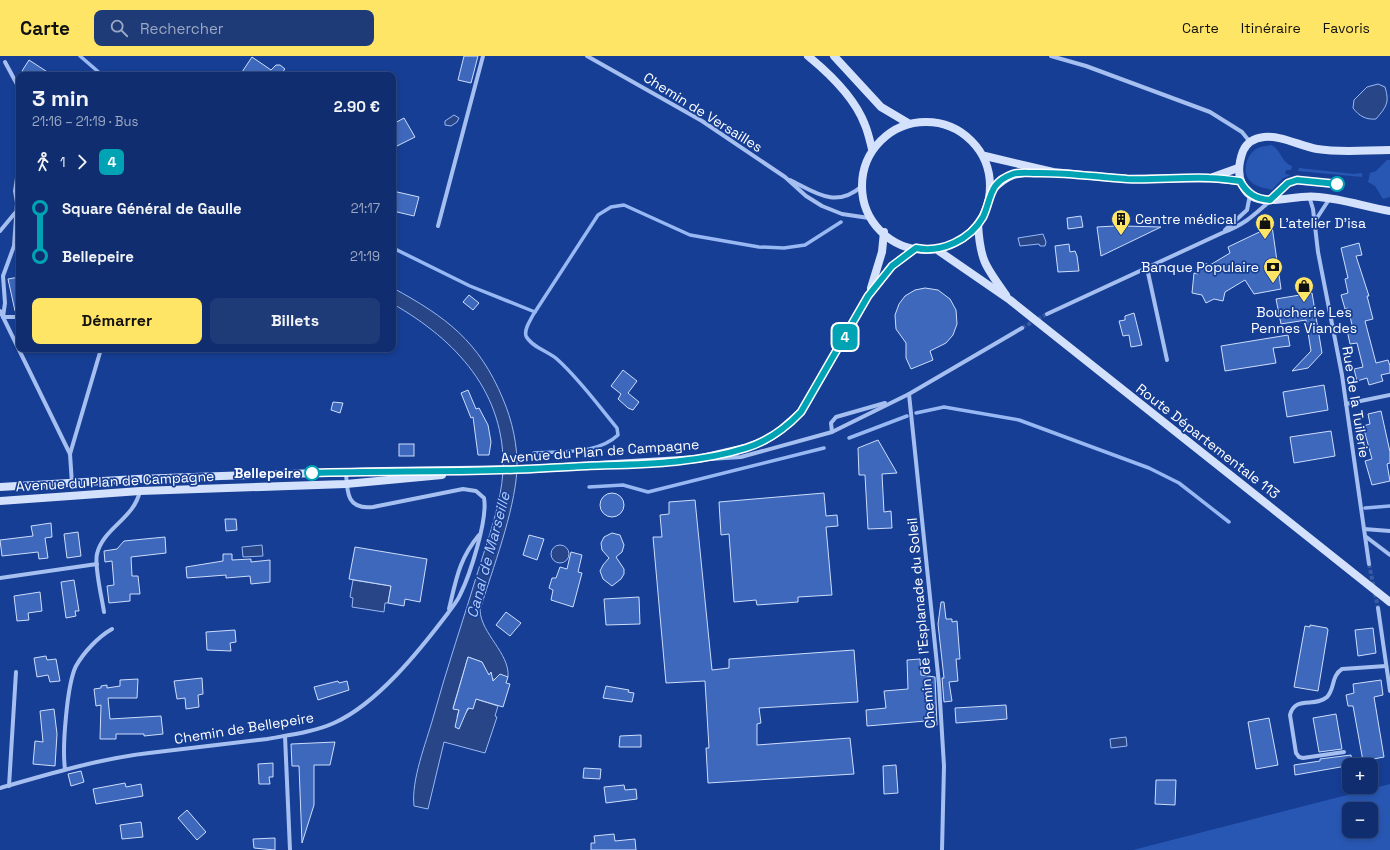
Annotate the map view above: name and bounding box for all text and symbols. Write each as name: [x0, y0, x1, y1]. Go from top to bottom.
search box: [94, 10, 374, 46]
text: Carte: [20, 16, 70, 41]
icon: search: [108, 17, 130, 39]
text: Rechercher: [140, 19, 224, 38]
text: Carte: [1182, 19, 1219, 37]
text: Itinéraire: [1241, 19, 1301, 37]
text: Favoris: [1323, 19, 1370, 37]
street label: Chemin de Versailles: [640, 68, 766, 156]
text: 3 min: [32, 84, 89, 112]
text: 2.90 €: [334, 97, 380, 116]
text: 21:16 – 21:19 · Bus: [32, 113, 138, 130]
icon: walk: [32, 151, 54, 173]
icon: forward: [71, 151, 93, 173]
text: 4: [107, 153, 116, 171]
text: 1: [60, 154, 65, 171]
unlabelled marker: [1329, 176, 1345, 192]
text: Square Général de Gaulle: [62, 199, 242, 218]
text: 21:17: [351, 200, 380, 217]
building icon: Centre médical: [1110, 208, 1132, 236]
place label: Centre médical: [1135, 210, 1237, 228]
shop icon: L'atelier D'isa: [1254, 212, 1276, 240]
place label: L'atelier D'isa: [1279, 214, 1366, 232]
text: Bellepeire: [62, 247, 134, 266]
text: 21:19: [350, 248, 380, 265]
bank icon: Banque Populaire: [1262, 256, 1284, 284]
place label: Banque Populaire: [1141, 258, 1259, 276]
shop icon: Boucherie Les Pennes Viandes: [1293, 275, 1315, 303]
button: Démarrer: [32, 298, 202, 344]
button: Billets: [210, 298, 380, 344]
place label: Boucherie Les Pennes Viandes: [1251, 303, 1357, 337]
line badge: 4: [832, 324, 858, 350]
text: 4: [841, 328, 849, 346]
street label: Rue de la Tuilerie: [1338, 345, 1374, 459]
street label: Route Départementale 113: [1133, 379, 1283, 503]
street label: Avenue du Plan de Campagne: [500, 435, 700, 467]
place label: Bellepeire: [234, 464, 301, 482]
marker: Bellepeire: [304, 465, 320, 481]
street label: Avenue du Plan de Campagne: [15, 467, 215, 495]
water label: Canal de Marseille: [462, 489, 514, 620]
street label: Chemin de l'Esplanade du Soleil: [903, 517, 939, 729]
street label: Chemin de Bellepeire: [173, 708, 315, 748]
map controls: [1342, 758, 1378, 838]
button: +: [1342, 758, 1378, 794]
button: −: [1342, 802, 1378, 838]

